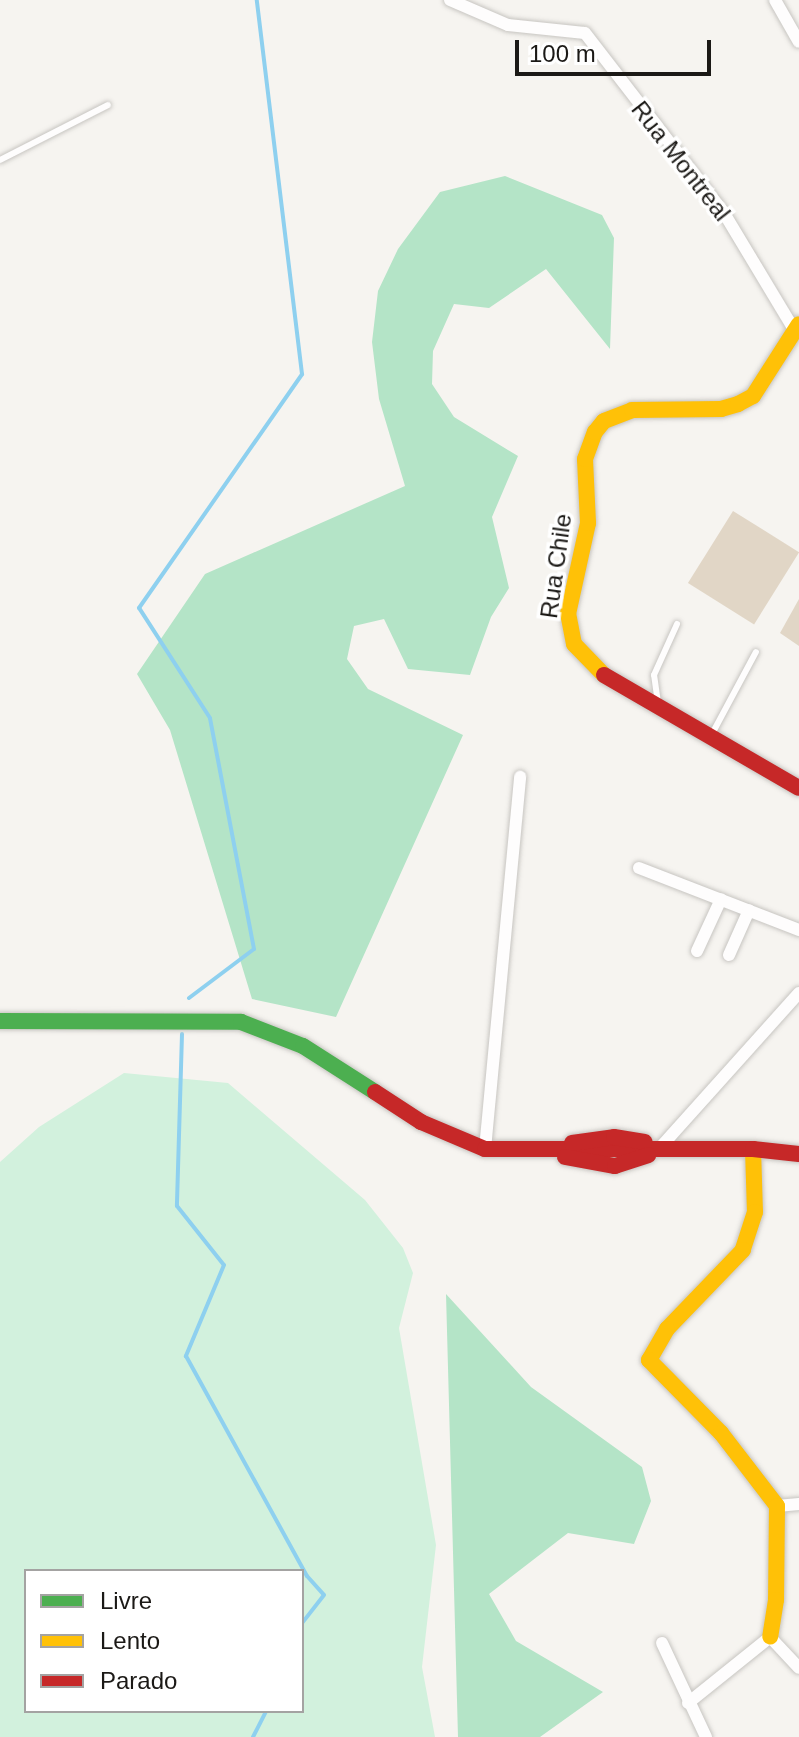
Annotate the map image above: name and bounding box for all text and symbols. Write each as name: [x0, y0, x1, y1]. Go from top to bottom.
scale bar: [519, 24, 715, 74]
text: 100 m: [529, 40, 596, 67]
street label: Rua Montreal: [625, 95, 737, 227]
street label: Rua Chile: [534, 512, 578, 620]
legend: [24, 1569, 304, 1713]
text: Livre: [100, 1587, 152, 1614]
text: Lento: [100, 1627, 160, 1654]
text: Parado: [100, 1667, 177, 1694]

